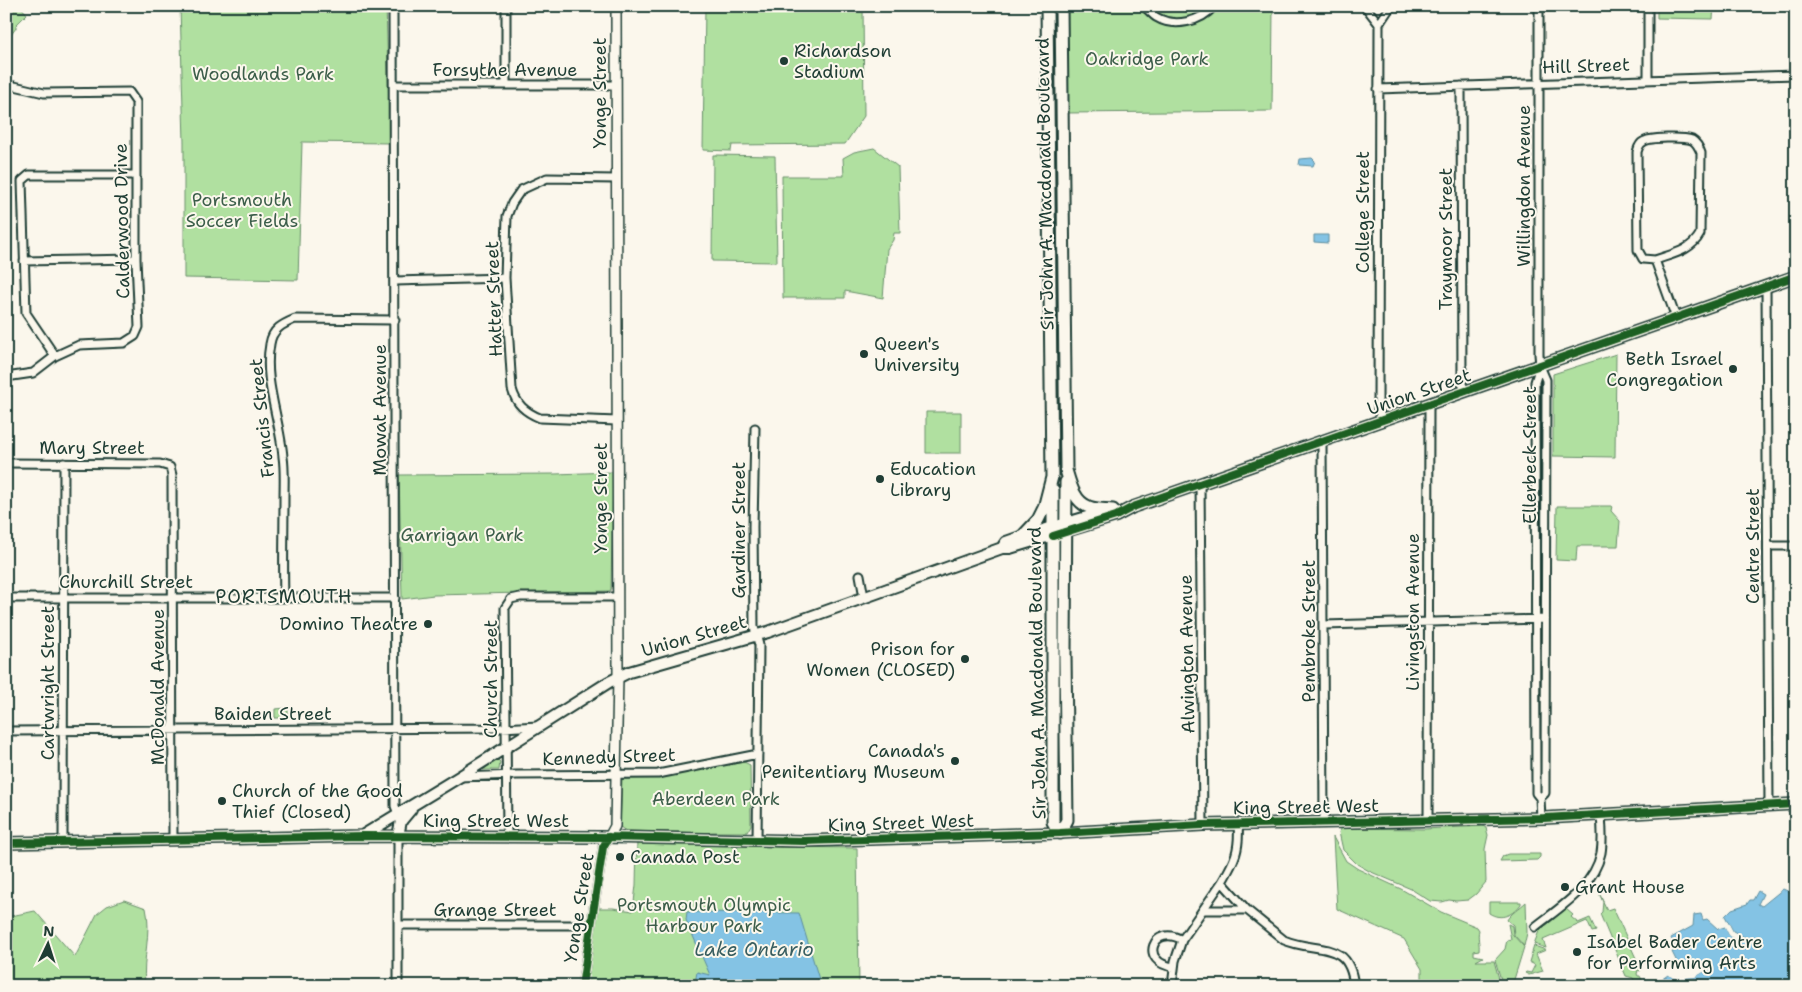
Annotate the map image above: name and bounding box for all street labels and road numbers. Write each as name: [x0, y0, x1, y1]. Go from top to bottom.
street label: Yonge Street: [588, 37, 612, 149]
street label: Sir John A. Macdonald Boulevard: [1030, 38, 1060, 330]
street label: Hill Street: [1542, 52, 1630, 80]
street label: Forsythe Avenue: [433, 58, 577, 82]
street label: Willingdon Avenue: [1512, 105, 1536, 267]
street label: Calderwood Drive: [109, 143, 135, 299]
street label: College Street: [1351, 151, 1375, 273]
street label: Traymoor Street: [1434, 168, 1458, 310]
street label: Hatter Street: [480, 240, 508, 357]
street label: Mowat Avenue: [368, 344, 392, 476]
street label: Francis Street: [244, 357, 280, 479]
street label: Union Street: [1364, 363, 1474, 421]
street label: Ellerbeck Street: [1518, 386, 1542, 524]
street label: Mary Street: [39, 436, 145, 460]
street label: Yonge Street: [589, 442, 613, 554]
street label: Gardiner Street: [727, 461, 751, 598]
street label: Centre Street: [1741, 488, 1765, 604]
street label: Sir John A. Macdonald Boulevard: [1022, 527, 1052, 819]
street label: Livingston Avenue: [1401, 533, 1425, 691]
street label: Pembroke Street: [1297, 559, 1321, 702]
street label: Churchill Street: [59, 570, 193, 594]
street label: Alwington Avenue: [1174, 574, 1200, 734]
street label: Cartwright Street: [36, 606, 60, 760]
street label: McDonald Avenue: [146, 609, 170, 765]
street label: Union Street: [639, 609, 750, 662]
street label: Church Street: [479, 620, 503, 738]
street label: Baiden Street: [214, 702, 332, 726]
street label: Kennedy Street: [542, 743, 676, 771]
street label: King Street West: [1233, 794, 1379, 820]
street label: King Street West: [827, 808, 975, 838]
street label: King Street West: [423, 809, 569, 833]
street label: Yonge Street: [558, 851, 600, 965]
street label: Grange Street: [433, 898, 557, 922]

